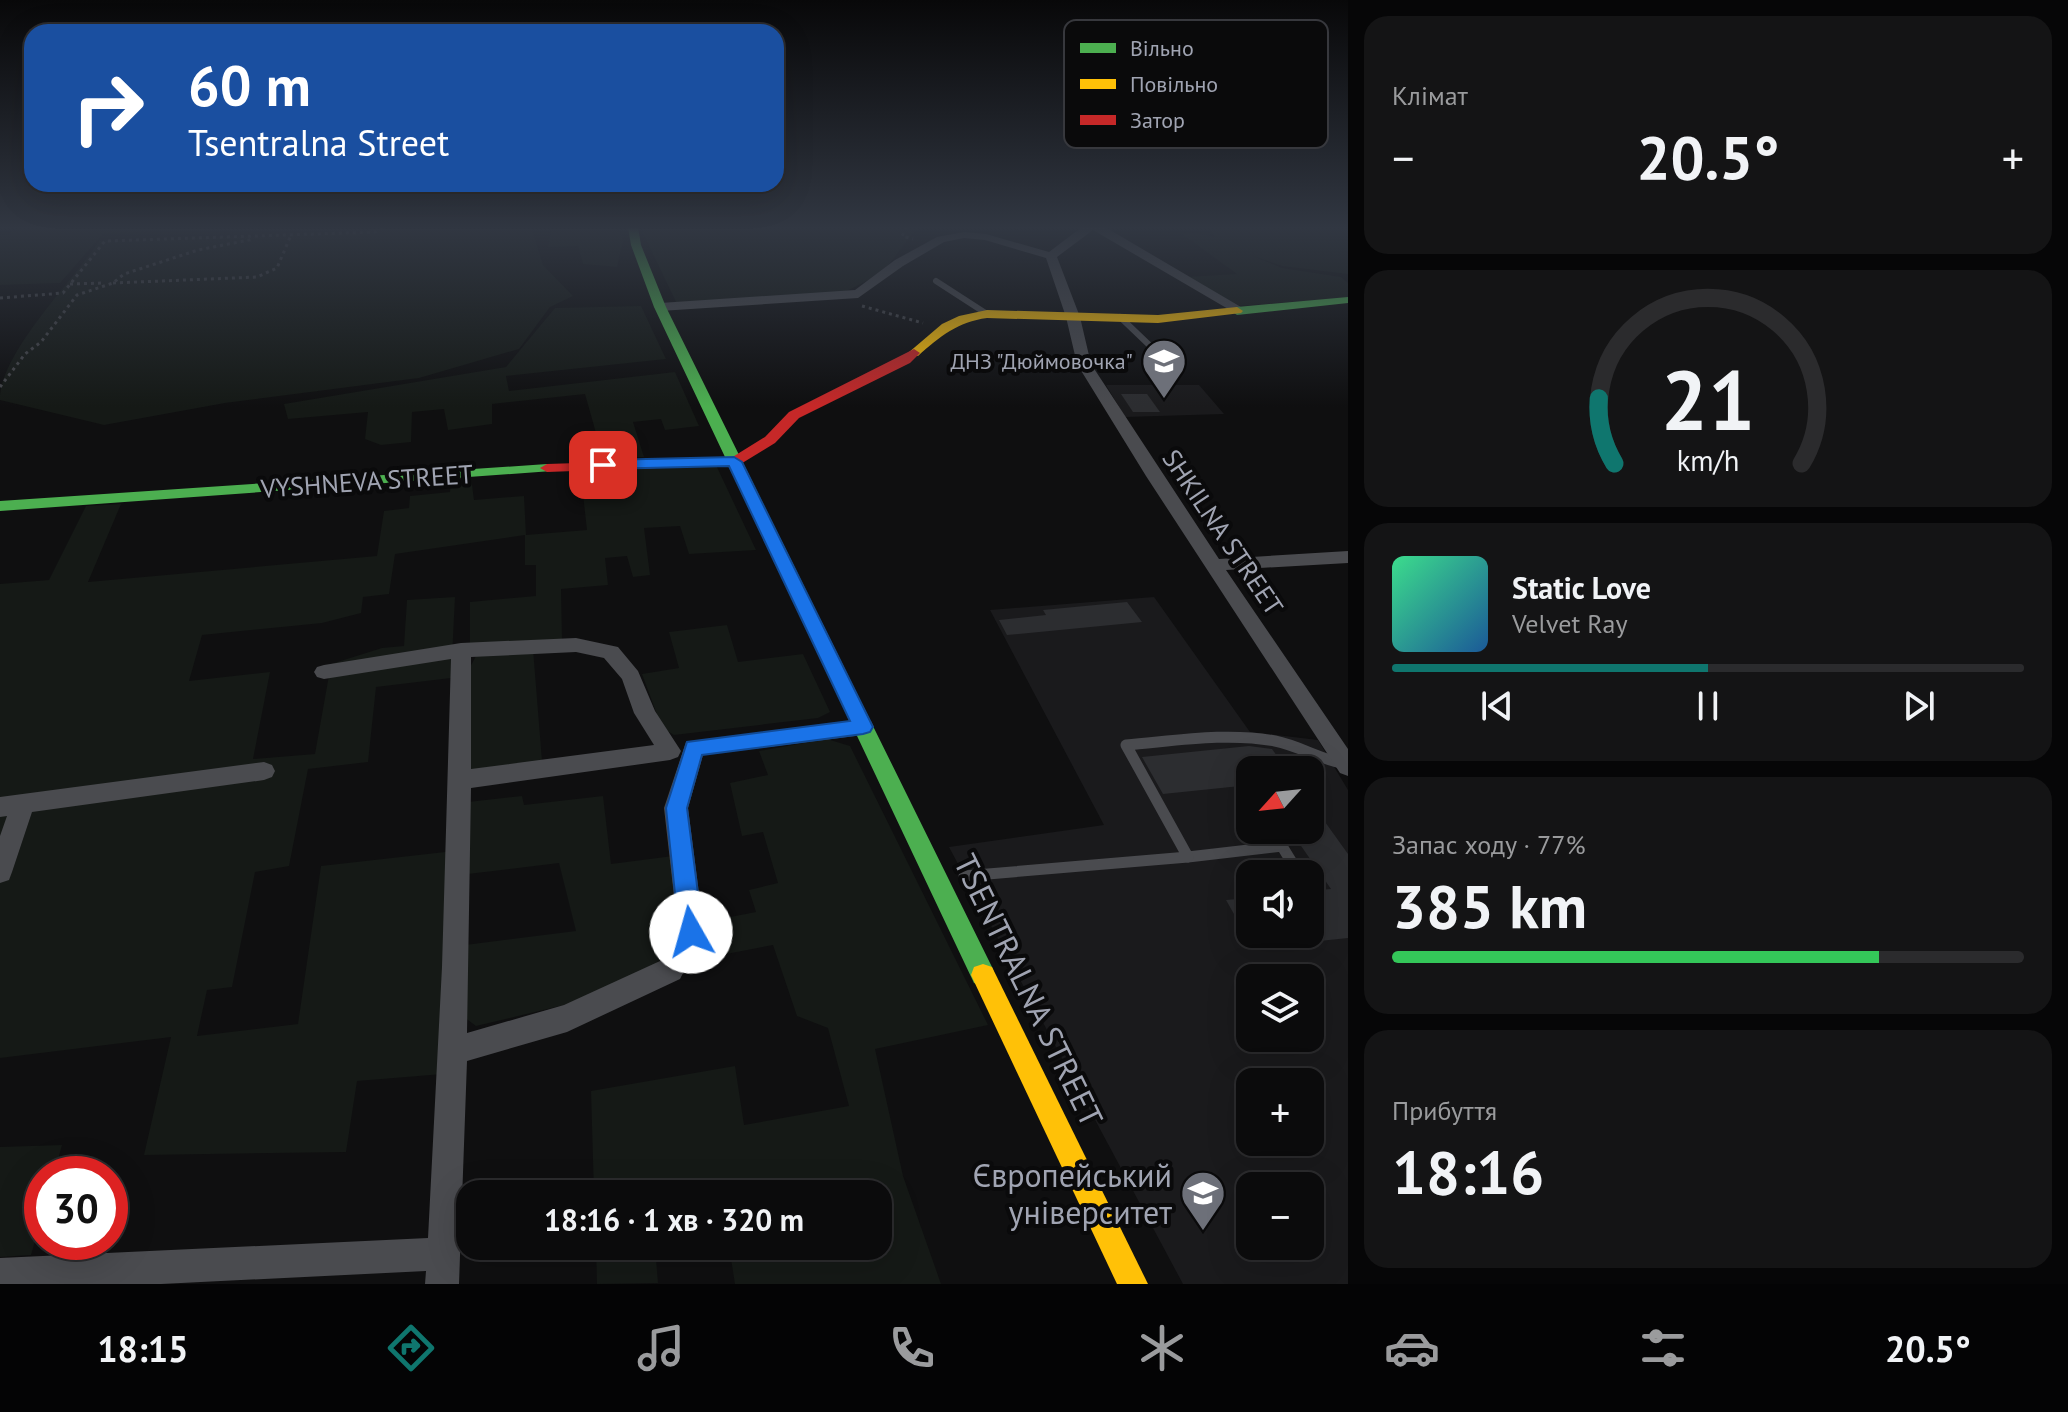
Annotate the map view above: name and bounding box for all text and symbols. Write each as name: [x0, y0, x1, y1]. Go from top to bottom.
legend: [1064, 20, 1328, 148]
text: Вільно: [1130, 34, 1194, 62]
text: 60 m: [188, 49, 311, 121]
icon: right: [56, 56, 160, 160]
text: Повільно: [1130, 70, 1218, 98]
text: Клімат: [1392, 79, 1468, 112]
text: Затор: [1130, 106, 1185, 134]
text: 20.5°: [1636, 118, 1780, 196]
text: Tsentralna Street: [188, 119, 449, 166]
text: −: [1392, 129, 1414, 186]
text: +: [2002, 129, 2024, 186]
school or university icon: ДНЗ "Дюймовочка": [1140, 337, 1188, 400]
text: 21: [1661, 345, 1755, 453]
place label: ДНЗ "Дюймовочка": [950, 347, 1133, 375]
pin: [569, 431, 637, 499]
icon: arrive: [581, 443, 625, 487]
street label: SHKILNA STREET: [1155, 443, 1291, 621]
text: km/h: [1677, 443, 1739, 480]
street label: VYSHNEVA STREET: [259, 457, 474, 505]
text: Static Love: [1512, 568, 1651, 607]
text: Velvet Ray: [1512, 607, 1628, 640]
icon: previous: [1475, 684, 1519, 728]
icon: pause: [1686, 684, 1730, 728]
icon: next: [1897, 684, 1941, 728]
north arrow: [1236, 756, 1324, 844]
map controls: [1236, 756, 1324, 1260]
text: Запас ходу · 77%: [1392, 828, 1586, 861]
street label: TSENTRALNA STREET: [945, 847, 1113, 1133]
button: sound: [1236, 860, 1324, 948]
text: 385 km: [1392, 867, 1587, 945]
position arrow: [649, 890, 733, 974]
button: layers: [1236, 964, 1324, 1052]
button: +: [1236, 1068, 1324, 1156]
text: Прибуття: [1392, 1094, 1497, 1127]
text: 18:16: [1392, 1133, 1544, 1211]
place label: Європейський університет: [973, 1154, 1172, 1233]
speed limit sign: 30: [24, 1156, 128, 1260]
school or university icon: Європейський університет: [1179, 1169, 1227, 1232]
button: −: [1236, 1172, 1324, 1260]
text: 18:16 · 1 хв · 320 m: [544, 1200, 804, 1239]
icon: directions: [383, 1320, 439, 1376]
icon: music: [633, 1320, 689, 1376]
icon: phone: [884, 1320, 940, 1376]
icon: climate: [1134, 1320, 1190, 1376]
icon: car: [1384, 1320, 1440, 1376]
icon: filters: [1635, 1320, 1691, 1376]
text: 18:15: [97, 1325, 189, 1372]
text: 20.5°: [1885, 1325, 1971, 1372]

